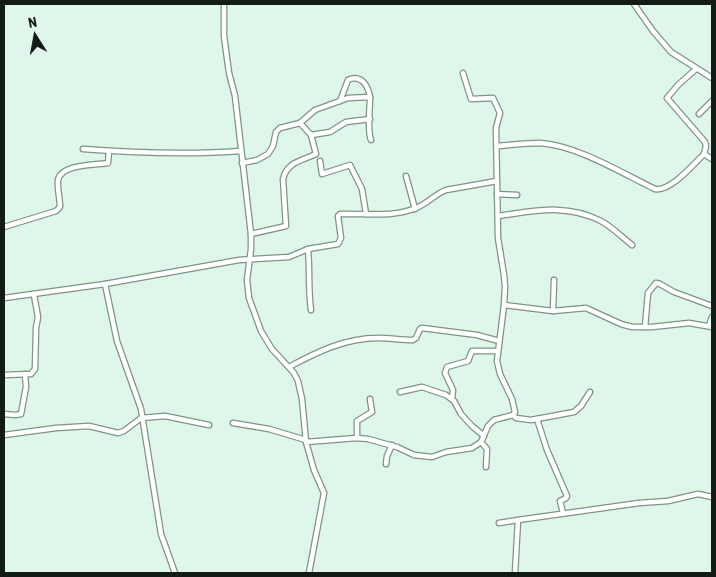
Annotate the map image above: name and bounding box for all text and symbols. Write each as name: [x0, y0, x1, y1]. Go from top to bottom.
north arrow: [10, 10, 60, 60]
text: N: [27, 14, 38, 31]

